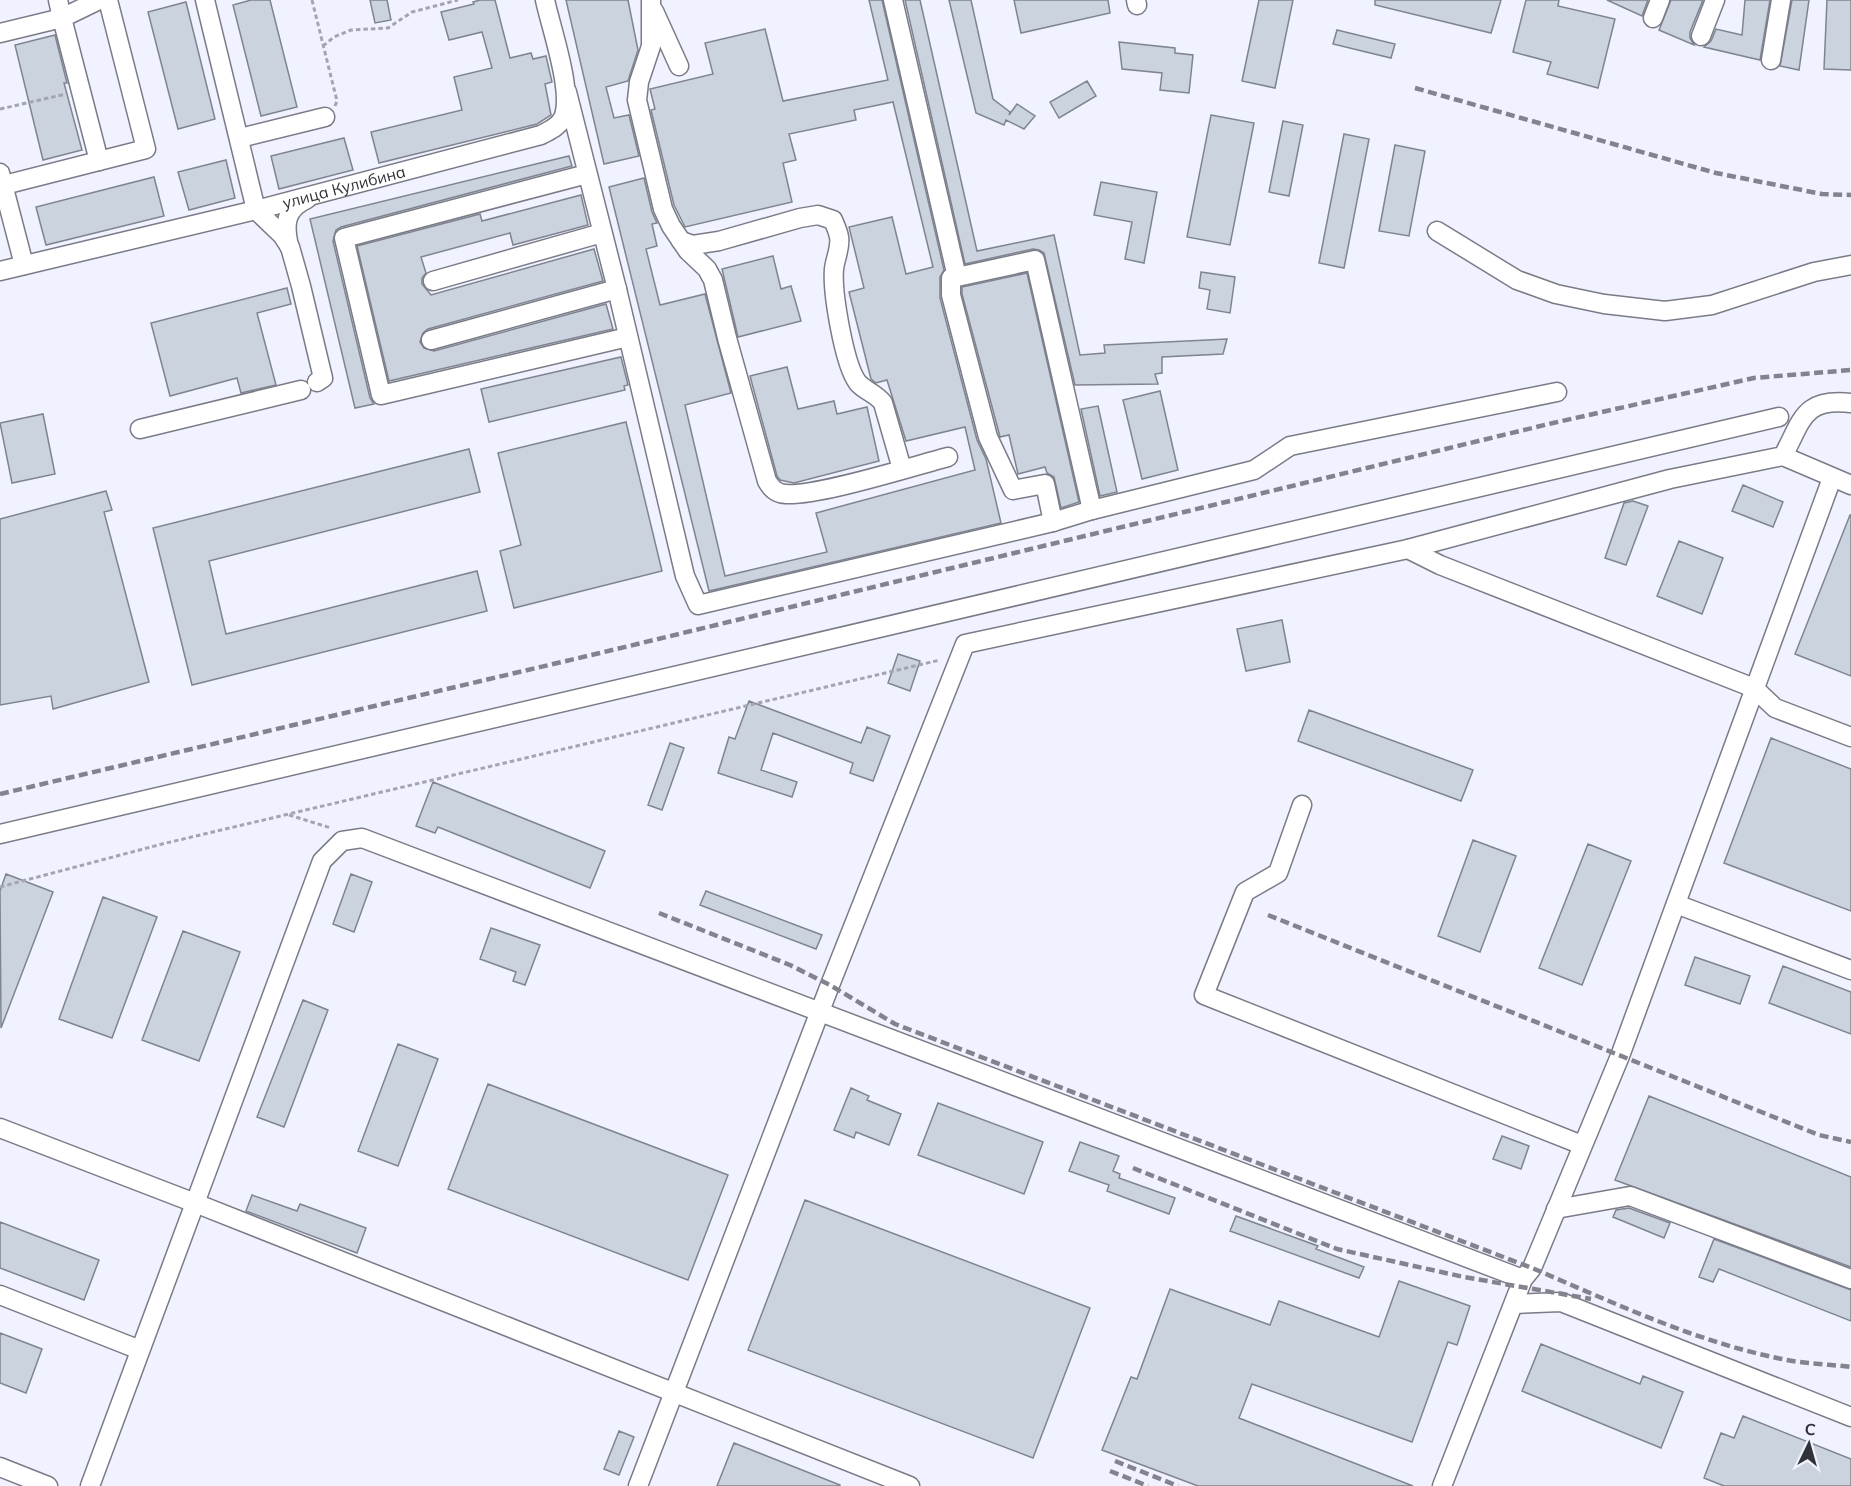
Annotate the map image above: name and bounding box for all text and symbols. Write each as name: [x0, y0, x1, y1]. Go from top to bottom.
street label: улица Кулибина: [280, 161, 407, 213]
north arrow: [1779, 1414, 1839, 1474]
text: С: [1804, 1419, 1817, 1439]

